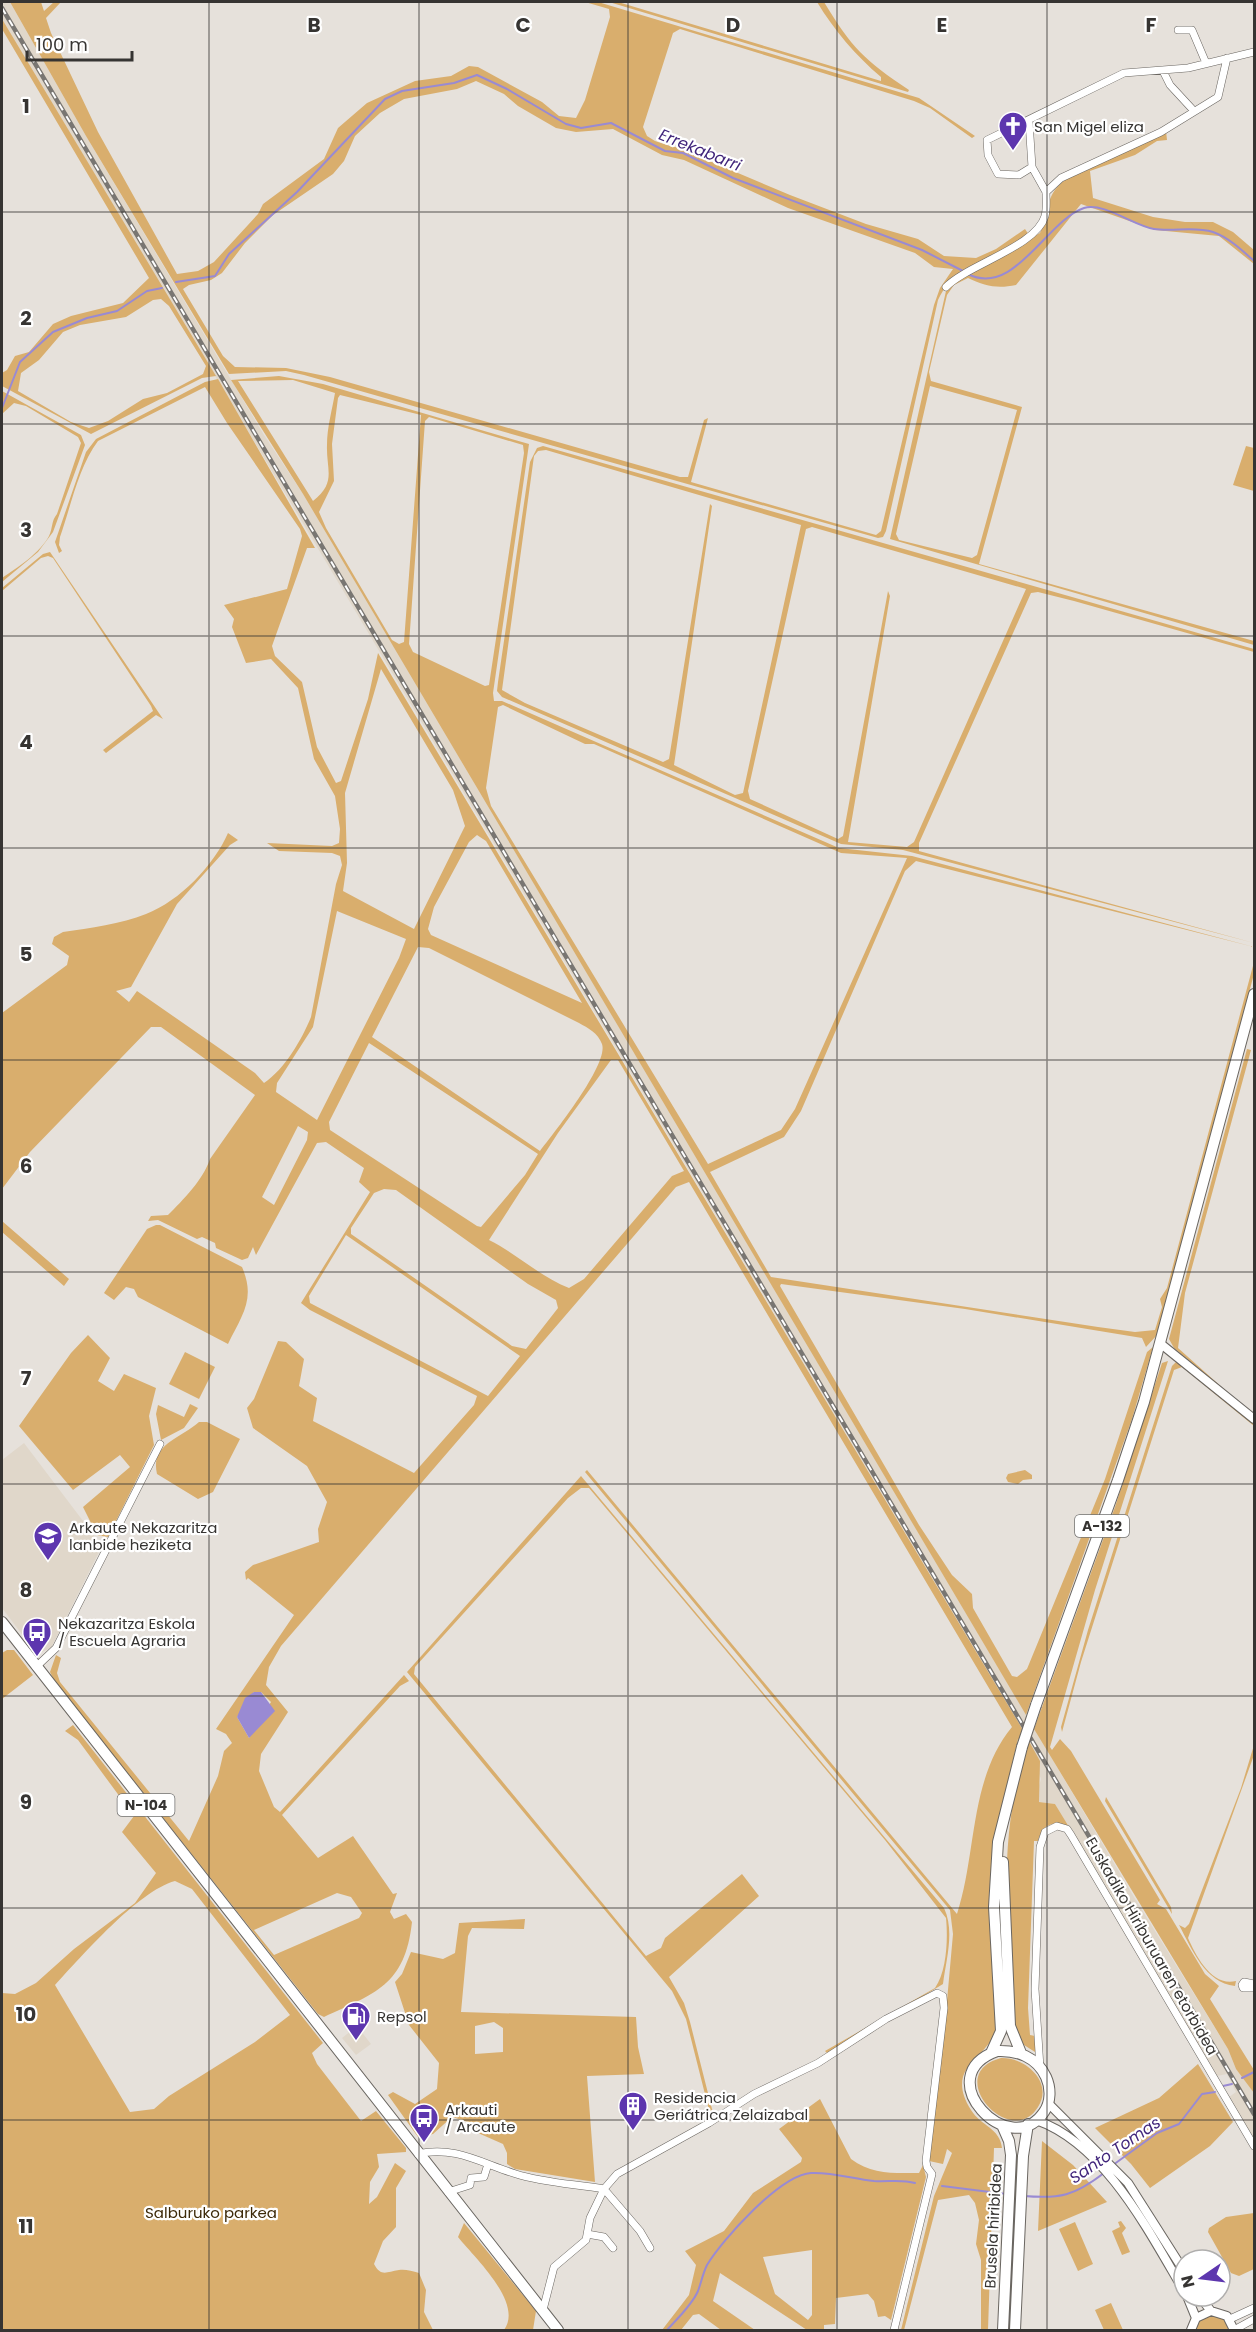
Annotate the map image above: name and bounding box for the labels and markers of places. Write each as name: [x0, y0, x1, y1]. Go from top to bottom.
church icon: San Migel eliza: [997, 110, 1029, 152]
place label: San Migel eliza: [1034, 116, 1144, 137]
place label: Arkaute Nekazaritza lanbide heziketa: [69, 1517, 217, 1555]
school or university icon: Arkaute Nekazaritza lanbide heziketa: [32, 1520, 64, 1562]
place label: Nekazaritza Eskola / Escuela Agraria: [58, 1613, 195, 1651]
bus stop icon: Nekazaritza Eskola / Escuela Agraria: [21, 1616, 53, 1658]
fuel station icon: Repsol: [340, 2000, 372, 2042]
place label: Repsol: [377, 2006, 427, 2027]
place label: Residencia Geriátrica Zelaizabal: [654, 2087, 808, 2125]
building icon: Residencia Geriátrica Zelaizabal: [617, 2090, 649, 2132]
place label: Arkauti / Arcaute: [445, 2099, 515, 2137]
bus stop icon: Arkauti / Arcaute: [408, 2102, 440, 2144]

